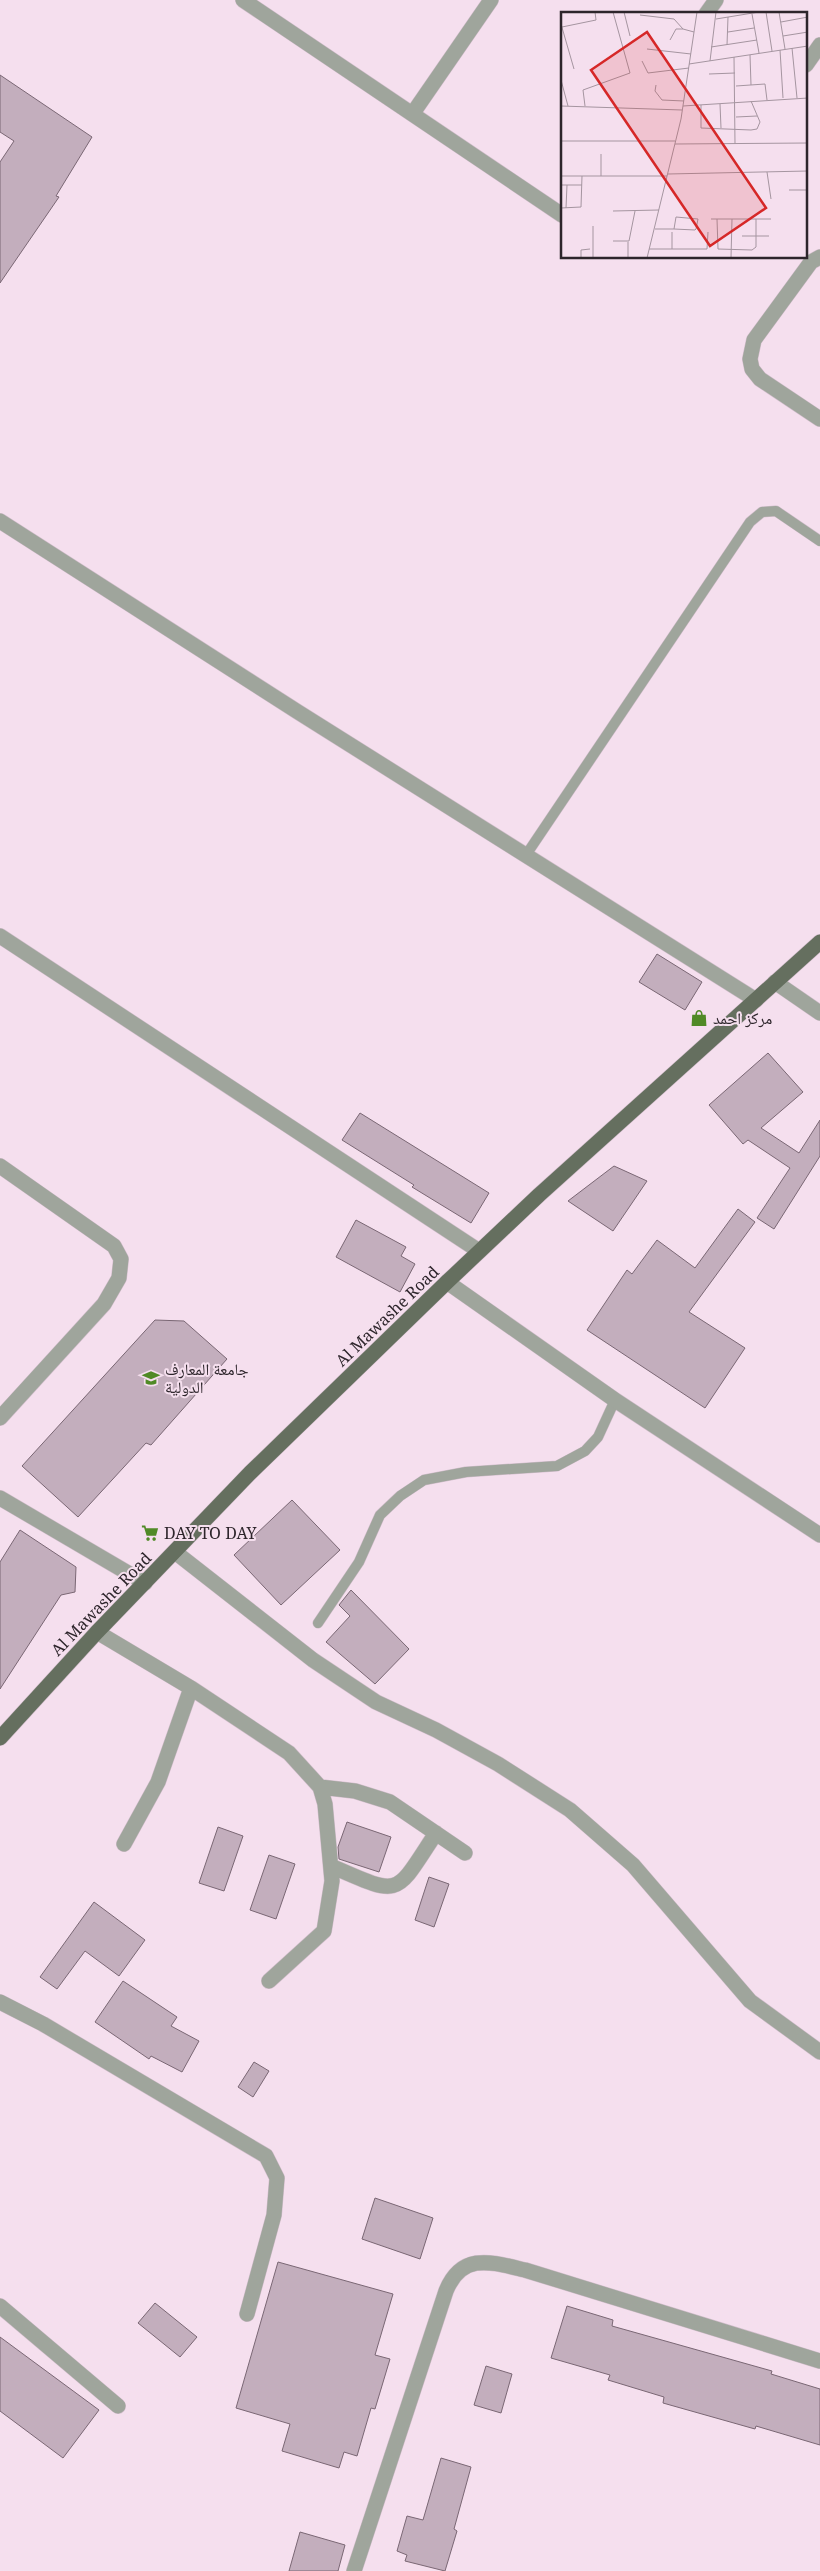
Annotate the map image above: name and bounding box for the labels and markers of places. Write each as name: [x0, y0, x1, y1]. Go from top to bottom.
place label: مركز احمد: [713, 1007, 772, 1029]
shop icon: مركز احمد: [689, 1008, 709, 1028]
place label: جامعة المعارف الدولية: [165, 1358, 249, 1398]
school or university icon: جامعة المعارف الدولية: [141, 1368, 161, 1388]
place label: DAY TO DAY: [164, 1522, 258, 1544]
supermarket icon: DAY TO DAY: [140, 1523, 160, 1543]

